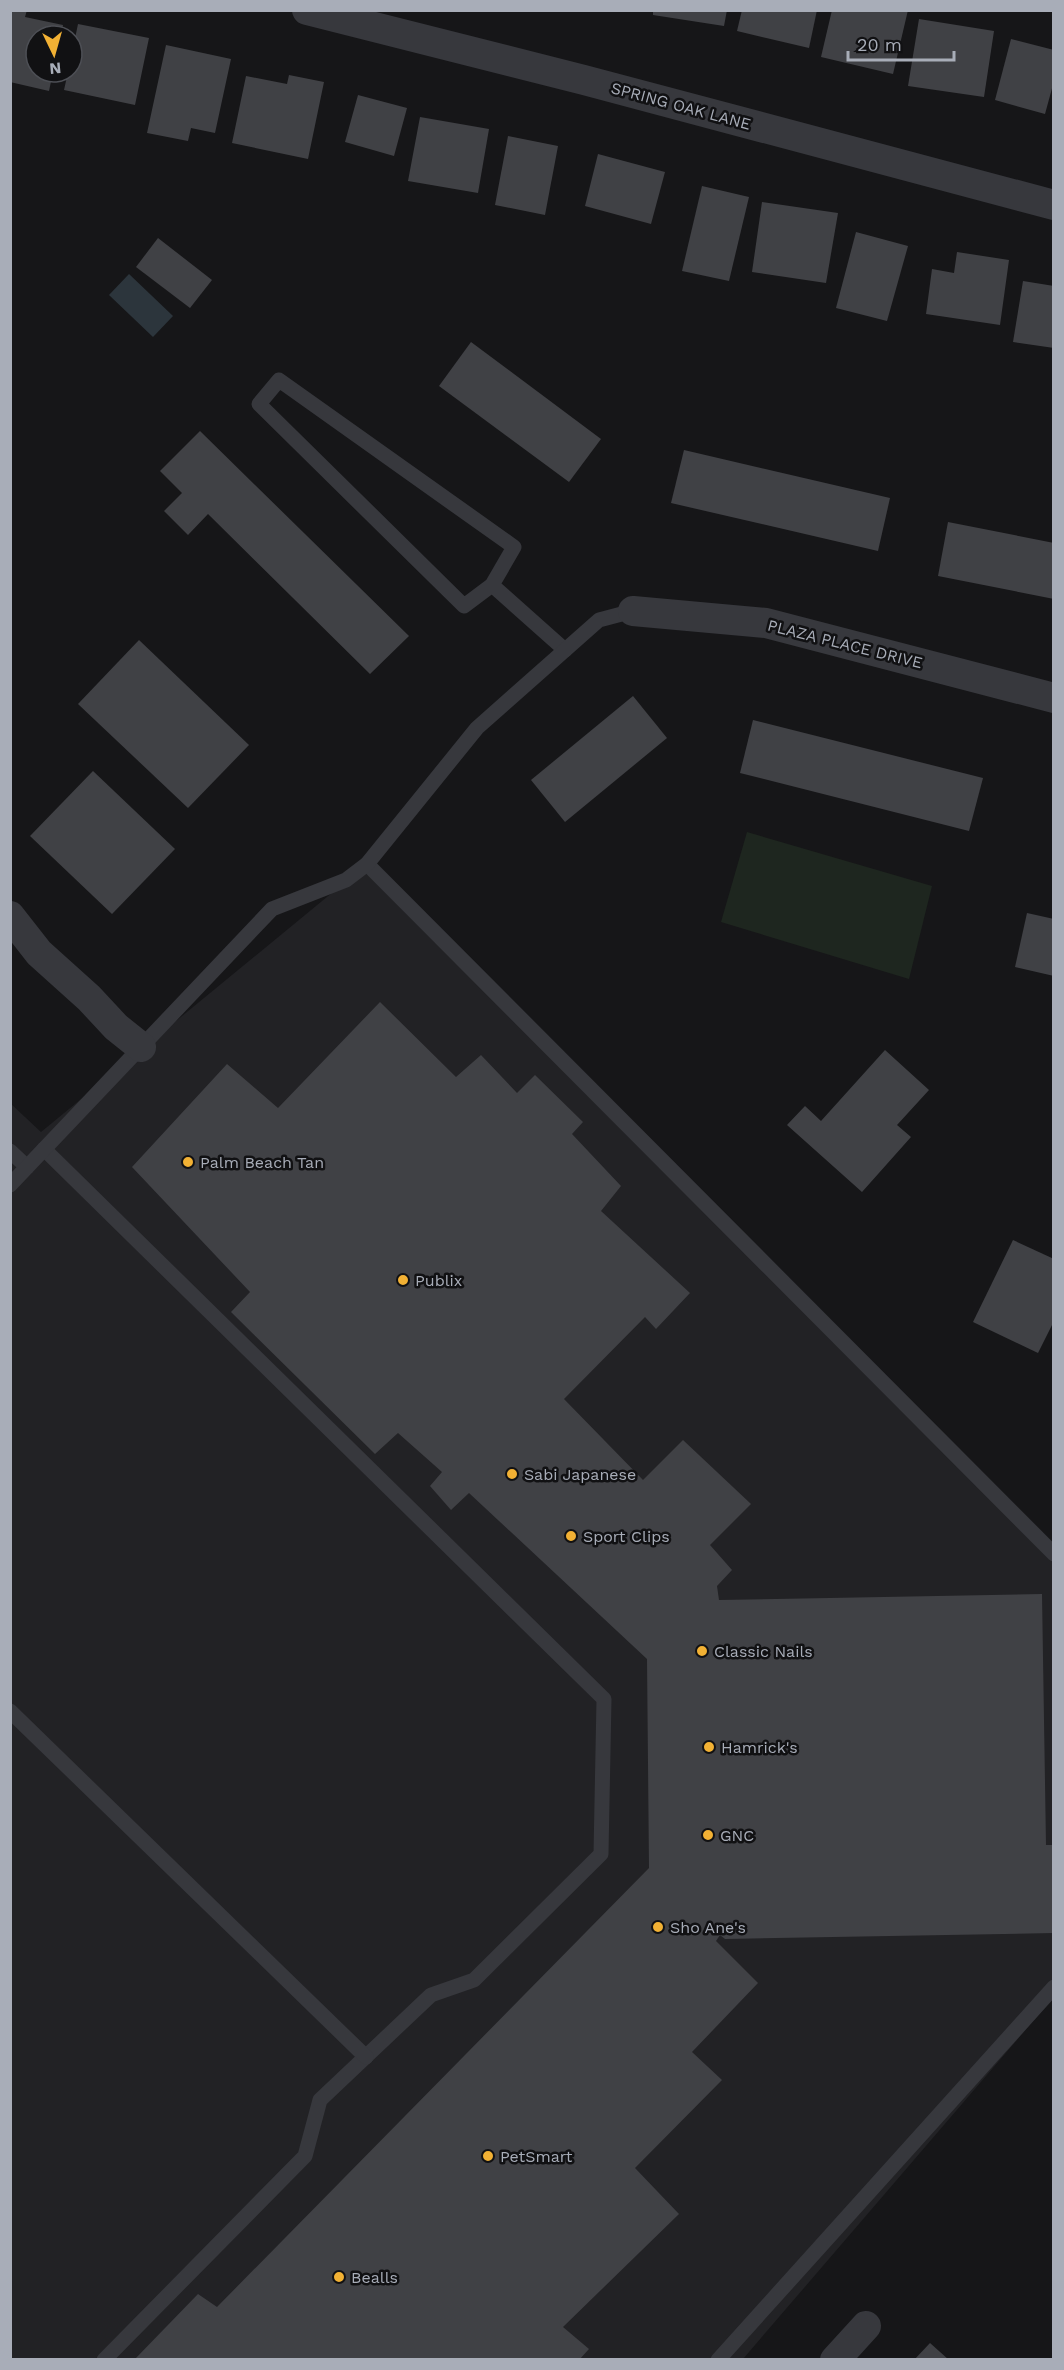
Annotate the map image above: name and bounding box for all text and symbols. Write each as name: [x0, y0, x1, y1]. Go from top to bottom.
north arrow: [24, 24, 84, 84]
scale bar: [848, 24, 954, 62]
text: 20 m: [857, 34, 902, 55]
text: N: [49, 58, 62, 78]
street label: SPRING OAK LANE: [609, 78, 753, 134]
street label: PLAZA PLACE DRIVE: [766, 616, 924, 672]
place label: Palm Beach Tan: [200, 1153, 324, 1172]
marker: Palm Beach Tan: [181, 1155, 195, 1169]
place label: Publix: [415, 1271, 462, 1290]
marker: Publix: [396, 1273, 410, 1287]
place label: Sabi Japanese: [524, 1465, 636, 1484]
marker: Sabi Japanese: [505, 1467, 519, 1481]
place label: Sport Clips: [583, 1527, 670, 1546]
marker: Sport Clips: [564, 1529, 578, 1543]
place label: Classic Nails: [714, 1642, 813, 1661]
marker: Classic Nails: [695, 1644, 709, 1658]
place label: Hamrick's: [721, 1738, 798, 1757]
marker: Hamrick's: [702, 1740, 716, 1754]
place label: GNC: [720, 1826, 754, 1845]
marker: GNC: [701, 1828, 715, 1842]
place label: Sho Ane's: [670, 1918, 746, 1937]
marker: Sho Ane's: [651, 1920, 665, 1934]
place label: PetSmart: [500, 2147, 573, 2166]
marker: PetSmart: [481, 2149, 495, 2163]
place label: Bealls: [351, 2268, 398, 2287]
marker: Bealls: [332, 2270, 346, 2284]

